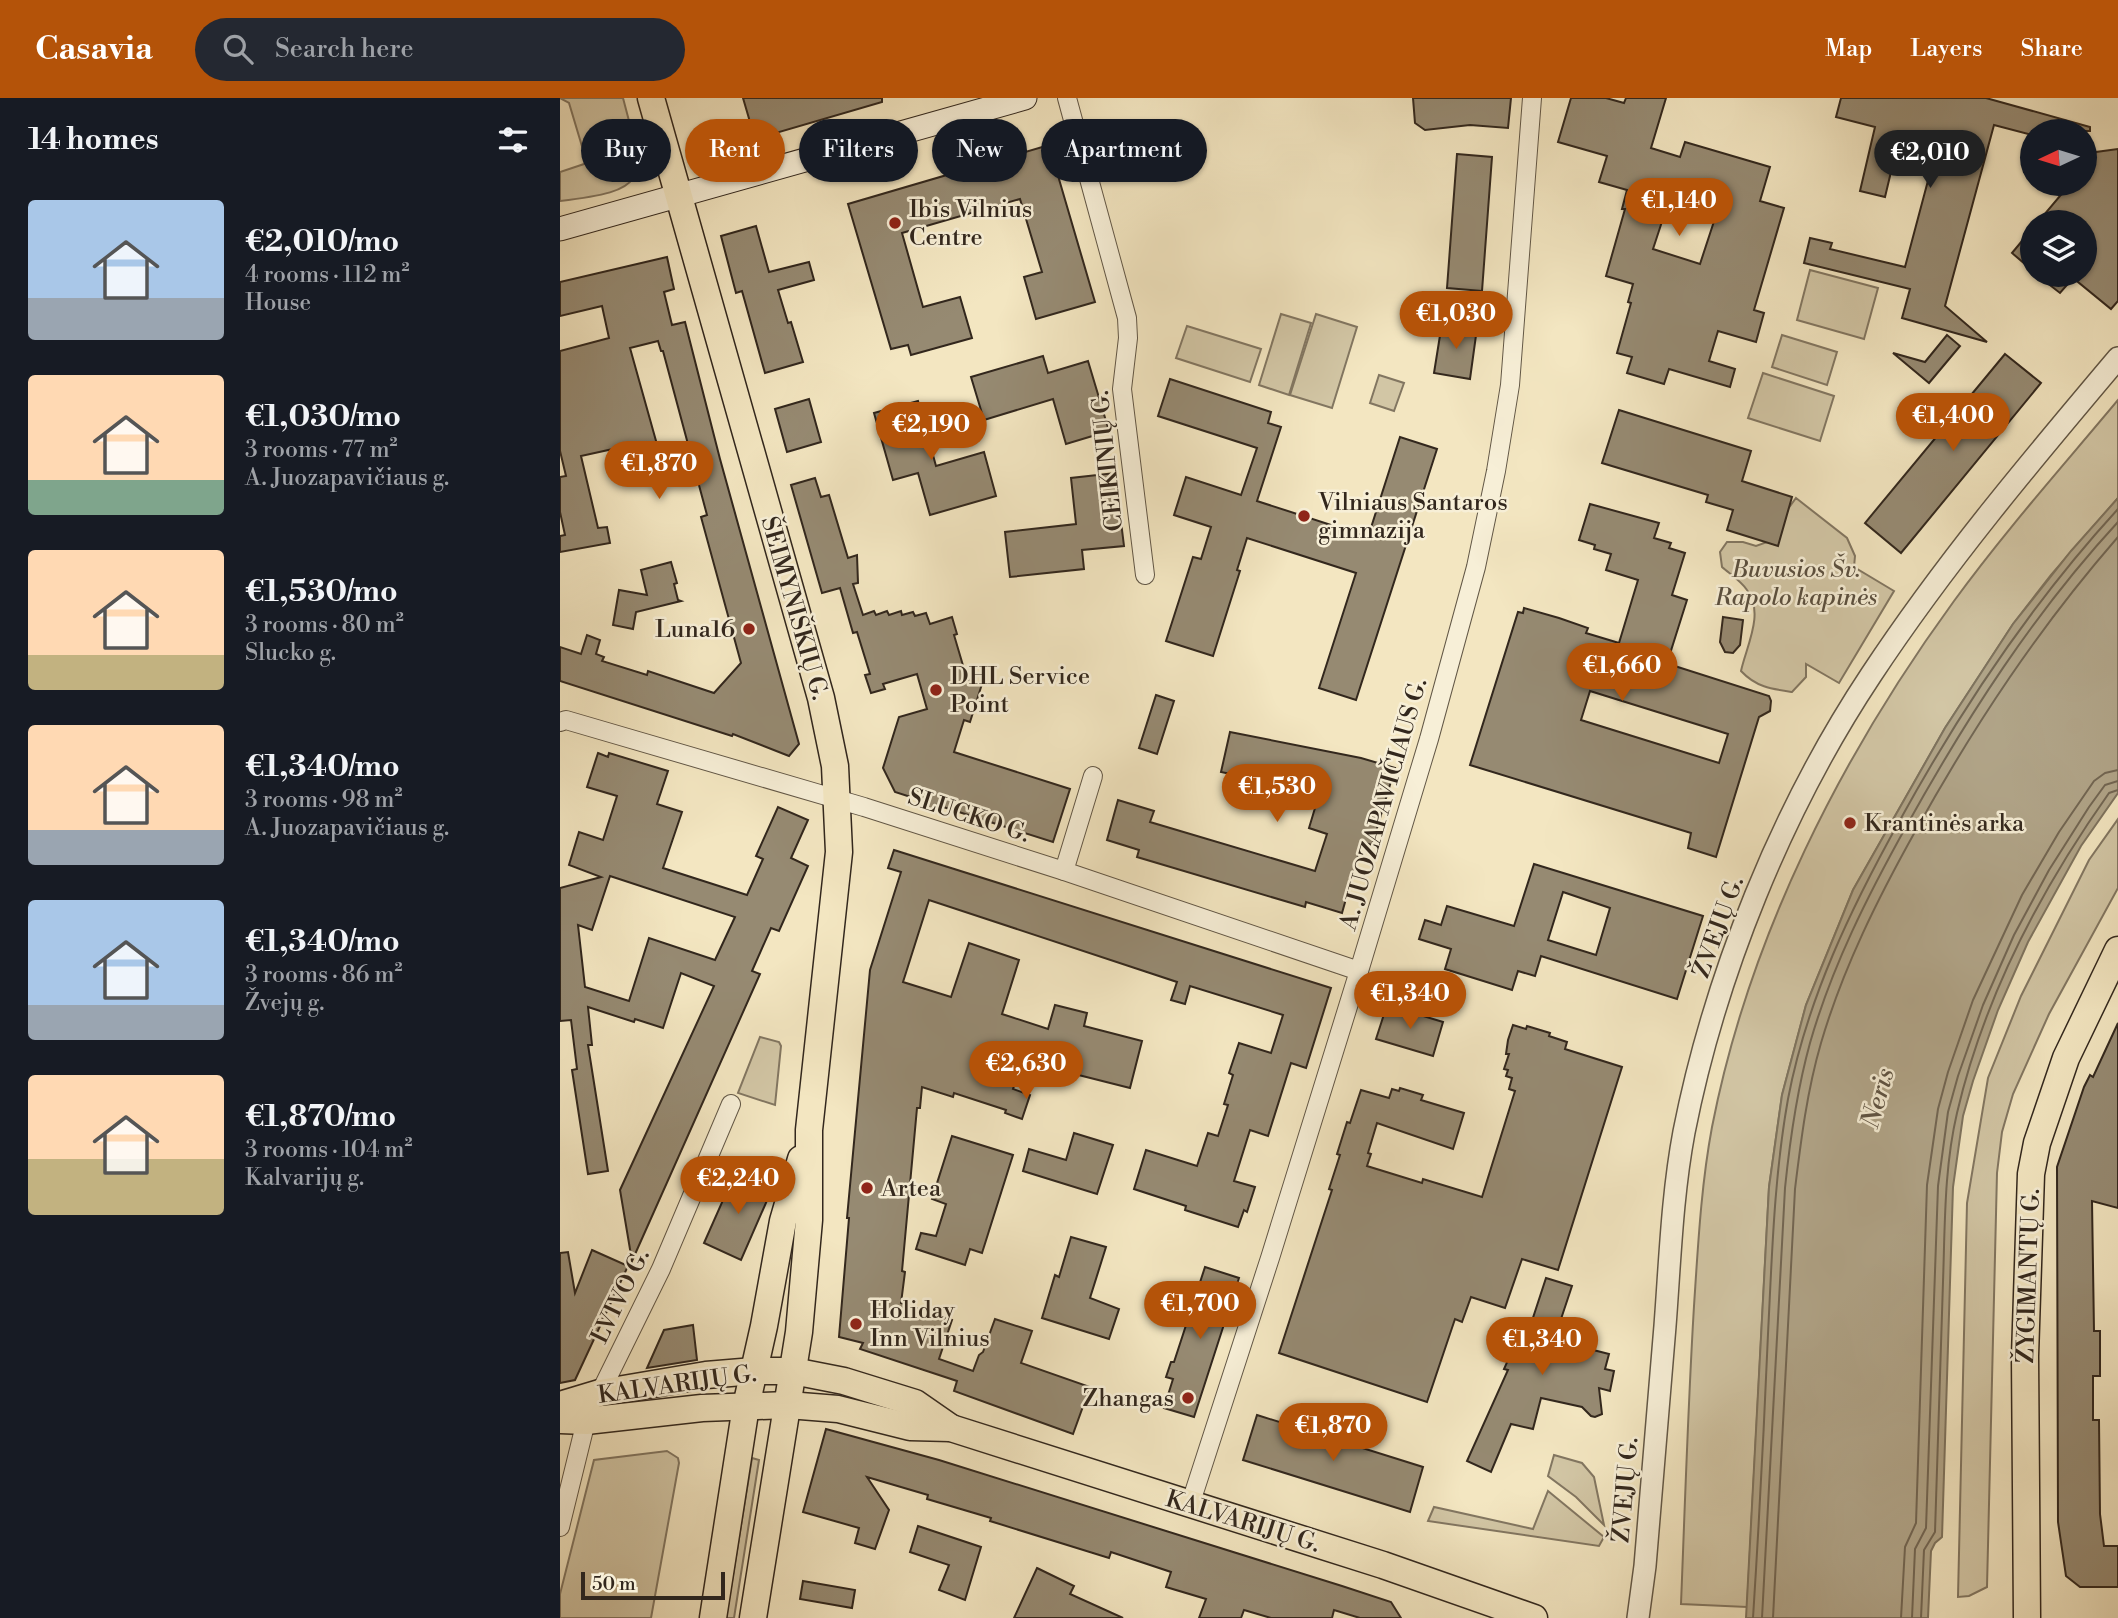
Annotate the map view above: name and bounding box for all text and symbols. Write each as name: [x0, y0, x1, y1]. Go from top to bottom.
search box: [195, 18, 685, 81]
text: Casavia: [35, 29, 153, 70]
icon: search: [219, 30, 257, 68]
text: Search here: [275, 33, 414, 65]
text: Map: [1825, 34, 1872, 64]
text: Layers: [1910, 34, 1982, 64]
text: Share: [2020, 34, 2083, 64]
chip: Buy: [581, 119, 671, 182]
chip: Rent: [685, 119, 785, 182]
chip: Filters: [799, 119, 918, 182]
chip: New: [932, 119, 1027, 182]
chip: Apartment: [1041, 119, 1207, 182]
north arrow: [2020, 119, 2096, 196]
map controls: [2020, 119, 2097, 287]
text: 14 homes: [28, 121, 159, 159]
icon: filters: [494, 121, 532, 159]
pin: €2,010: [1873, 130, 1987, 190]
text: €2,010: [1890, 139, 1970, 167]
pin: €1,140: [1622, 178, 1736, 238]
text: €1,140: [1641, 187, 1717, 215]
place label: Ibis Vilnius Centre: [909, 195, 1032, 253]
button: layers: [2020, 210, 2097, 287]
marker: Ibis Vilnius Centre: [887, 215, 903, 231]
text: €2,010/mo: [245, 223, 399, 261]
icon: home: [84, 228, 168, 312]
text: 4 rooms · 112 m²: [245, 261, 410, 289]
text: House: [245, 289, 311, 317]
pin: €1,030: [1399, 292, 1513, 351]
text: €1,030: [1416, 300, 1496, 328]
street label: CEIKINIŲ G.: [1086, 389, 1130, 533]
pin: €1,400: [1896, 394, 2010, 453]
text: €1,030/mo: [245, 398, 401, 436]
pin: €2,190: [874, 402, 988, 462]
text: €1,400: [1912, 402, 1994, 430]
icon: home: [84, 403, 168, 487]
text: €2,190: [892, 411, 970, 439]
text: 3 rooms · 77 m²: [245, 436, 398, 464]
pin: €1,870: [602, 442, 716, 501]
text: €1,870: [620, 450, 698, 478]
text: A. Juozapavičiaus g.: [245, 464, 449, 492]
place label: Vilniaus Santaros gimnazija: [1317, 488, 1508, 546]
marker: Vilniaus Santaros gimnazija: [1296, 508, 1312, 524]
street label: ŠEIMYNIŠKIŲ G.: [754, 513, 836, 703]
park label: Buvusios Šv. Rapolo kapinės: [1714, 553, 1877, 613]
text: €1,530/mo: [245, 573, 398, 611]
icon: home: [84, 578, 168, 662]
text: 3 rooms · 80 m²: [245, 611, 404, 639]
place label: Luna16: [655, 615, 735, 645]
marker: Luna16: [741, 621, 757, 637]
text: Slucko g.: [245, 639, 336, 667]
pin: €1,660: [1565, 644, 1679, 703]
text: €1,660: [1582, 652, 1662, 680]
place label: DHL Service Point: [950, 662, 1090, 720]
street label: A. JUOZAPAVIČIAUS G.: [1331, 674, 1434, 935]
marker: DHL Service Point: [928, 682, 944, 698]
text: €1,340/mo: [245, 748, 400, 786]
icon: home: [84, 753, 168, 837]
pin: €1,530: [1220, 764, 1334, 824]
text: €1,530: [1238, 773, 1316, 801]
street label: SLUCKO G.: [904, 782, 1033, 850]
text: 3 rooms · 98 m²: [245, 786, 402, 814]
place label: Krantinės arka: [1864, 809, 2025, 839]
text: A. Juozapavičiaus g.: [245, 814, 449, 842]
marker: Krantinės arka: [1842, 815, 1858, 831]
street label: ŽVEJŲ G.: [1686, 872, 1751, 982]
text: €1,340/mo: [245, 923, 400, 961]
icon: home: [84, 928, 168, 1012]
text: 3 rooms · 86 m²: [245, 961, 402, 989]
pin: €1,340: [1353, 972, 1467, 1031]
text: €1,340: [1370, 980, 1450, 1008]
text: Žvejų g.: [245, 989, 324, 1017]
pin: €2,630: [969, 1042, 1083, 1101]
text: €2,630: [985, 1050, 1067, 1078]
water label: Neris: [1854, 1064, 1902, 1133]
text: €1,870/mo: [245, 1098, 396, 1136]
icon: home: [84, 1103, 168, 1187]
text: 3 rooms · 104 m²: [245, 1136, 413, 1164]
pin: €2,240: [681, 1156, 795, 1216]
text: Kalvarijų g.: [245, 1164, 364, 1192]
text: €2,240: [696, 1165, 780, 1193]
place label: Artea: [880, 1174, 942, 1204]
marker: Artea: [859, 1180, 875, 1196]
street label: ŽYGIMANTŲ G.: [2010, 1188, 2047, 1364]
street label: LVIVO G.: [585, 1244, 657, 1349]
pin: €1,700: [1143, 1282, 1257, 1341]
text: €1,700: [1160, 1290, 1240, 1318]
place label: Holiday Inn Vilnius: [870, 1296, 990, 1354]
marker: Holiday Inn Vilnius: [848, 1316, 864, 1332]
pin: €1,340: [1485, 1318, 1599, 1377]
text: €1,340: [1502, 1326, 1582, 1354]
street label: KALVARIJŲ G.: [596, 1359, 758, 1411]
place label: Zhangas: [1083, 1384, 1174, 1414]
marker: Zhangas: [1180, 1390, 1196, 1406]
pin: €1,870: [1276, 1404, 1390, 1463]
text: €1,870: [1294, 1412, 1372, 1440]
street label: ŽVEJŲ G.: [1605, 1436, 1646, 1544]
street label: KALVARIJŲ G.: [1162, 1484, 1324, 1560]
scale bar: [581, 1569, 724, 1601]
text: 50 m: [592, 1572, 636, 1596]

